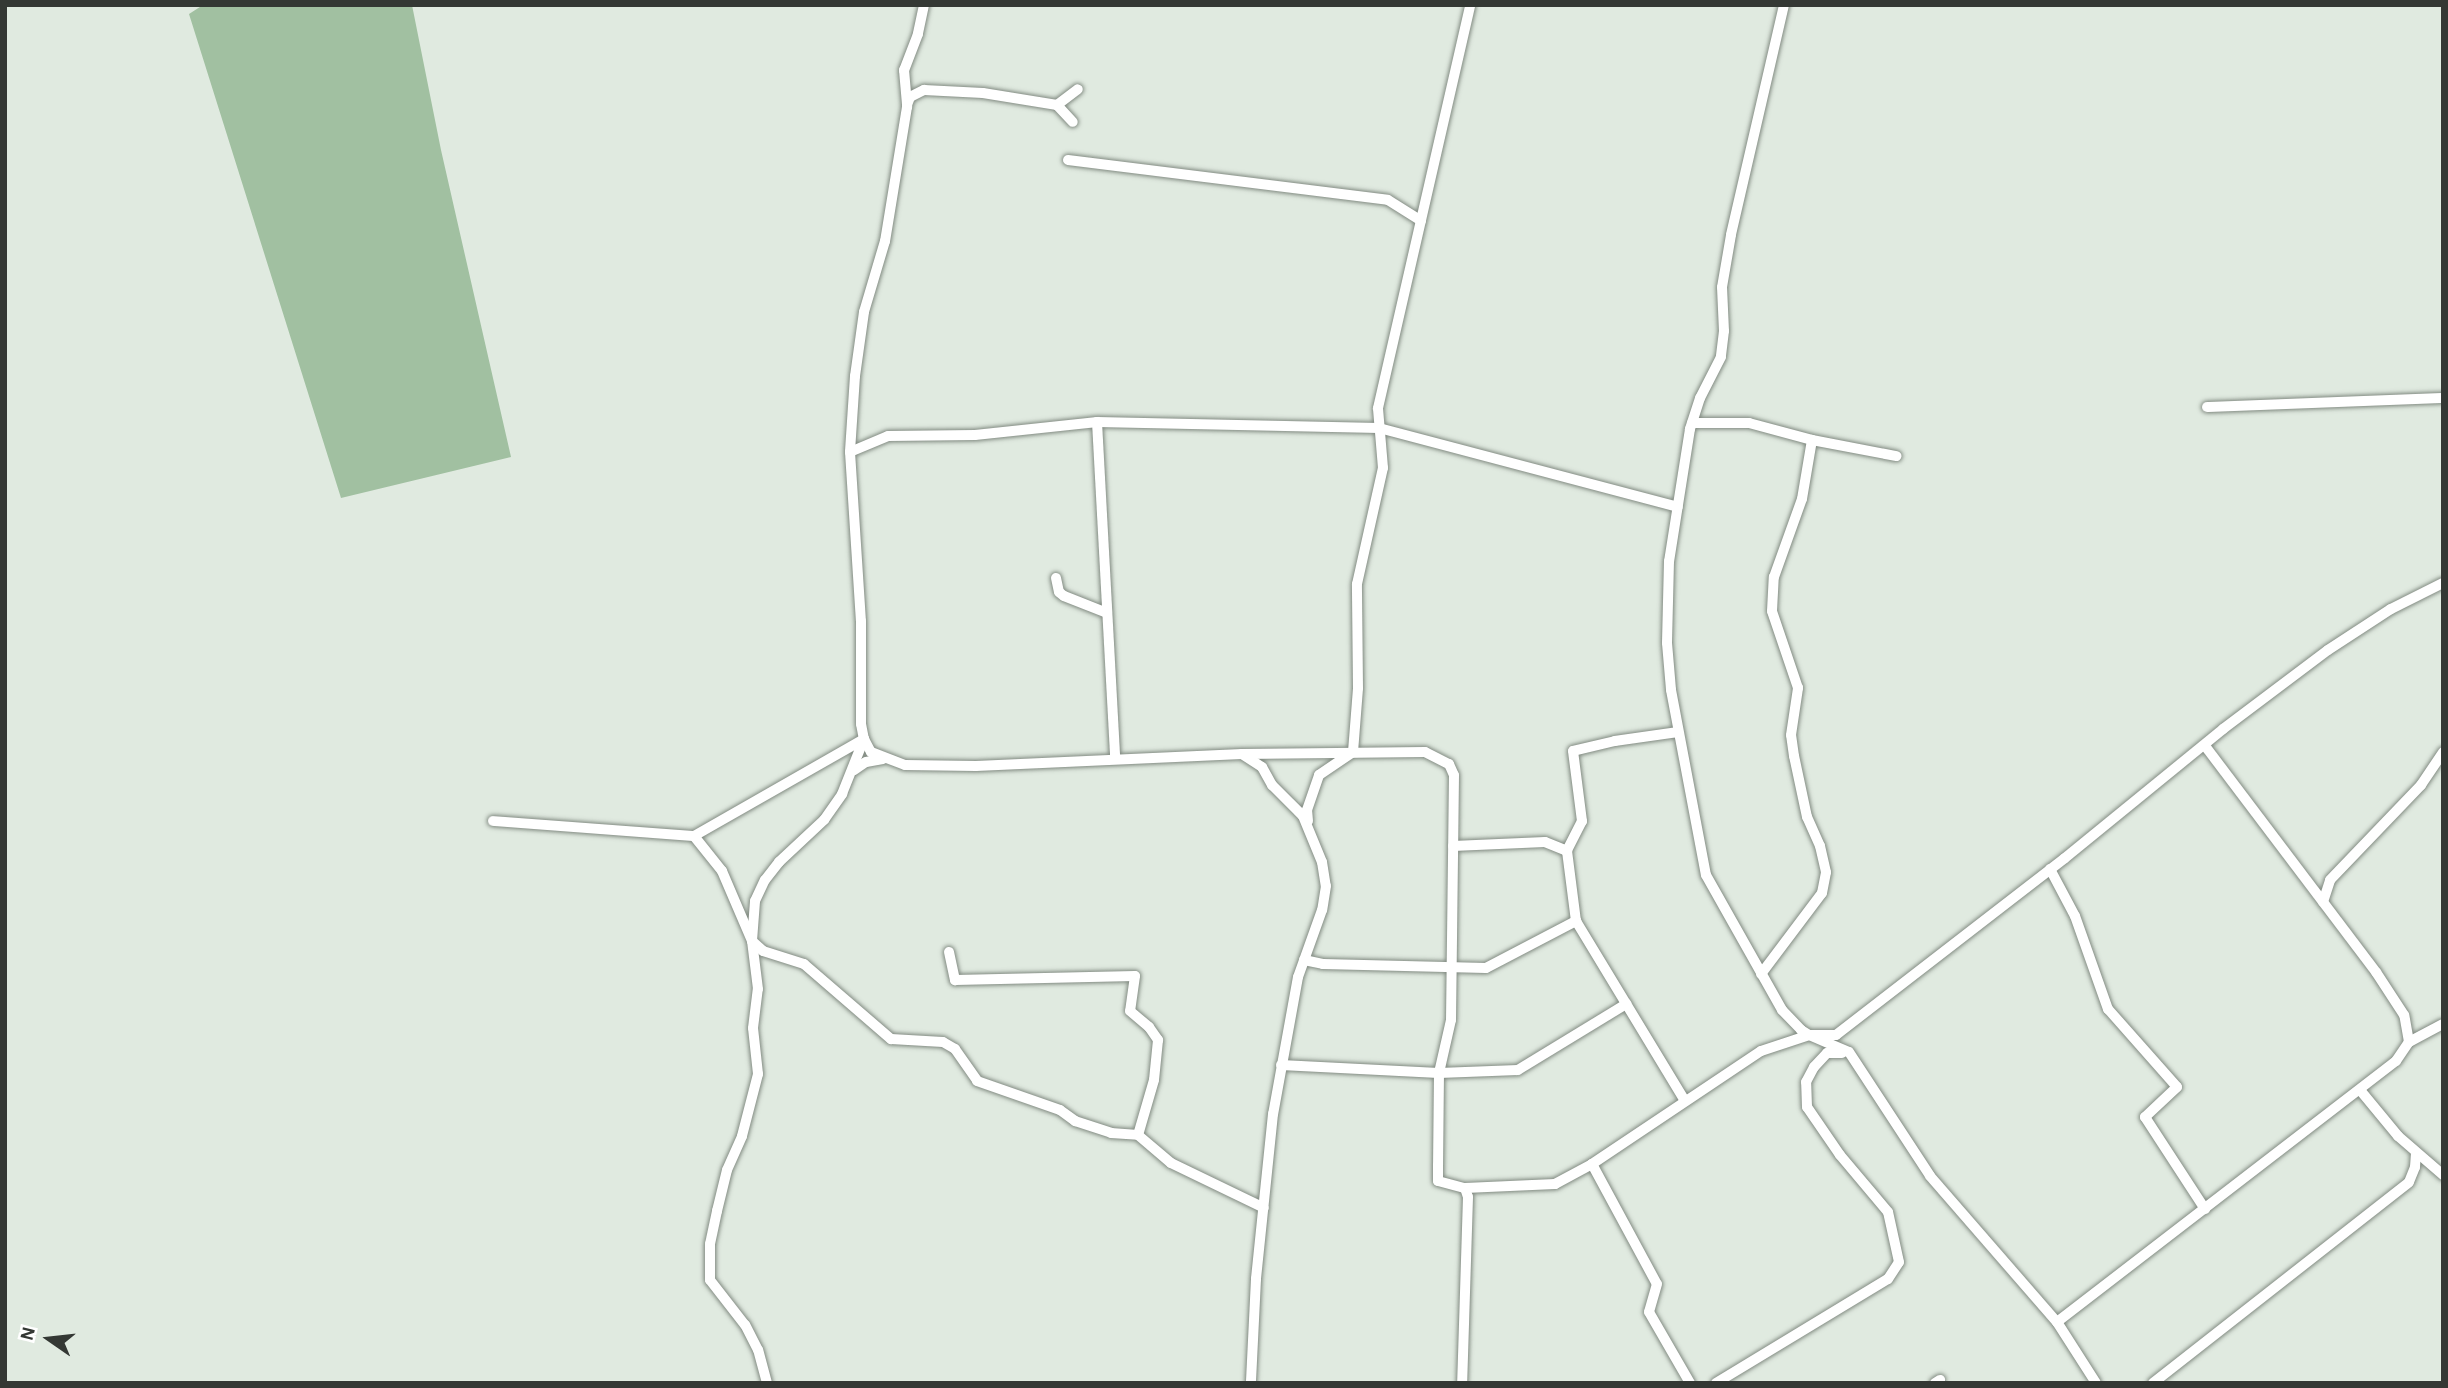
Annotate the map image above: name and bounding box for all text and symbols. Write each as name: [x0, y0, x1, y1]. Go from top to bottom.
north arrow: [14, 1304, 84, 1374]
text: N: [17, 1325, 39, 1343]

